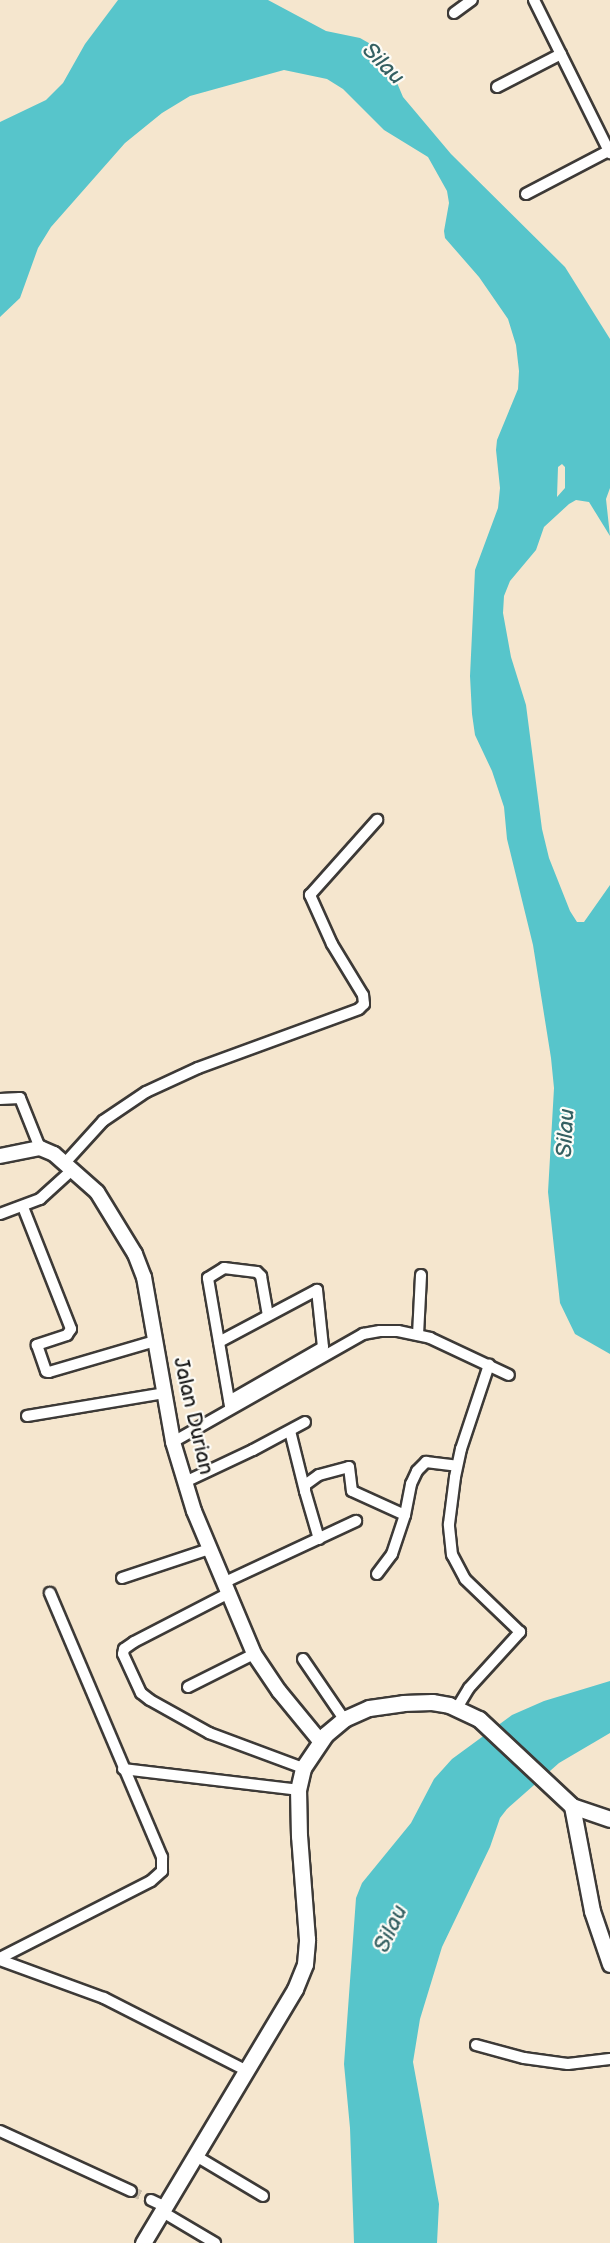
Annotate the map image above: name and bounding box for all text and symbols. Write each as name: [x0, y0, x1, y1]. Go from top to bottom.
water label: Silau: [356, 37, 410, 91]
water label: Silau: [552, 1108, 580, 1158]
street label: Jalan Durian: [167, 1355, 219, 1477]
water label: Silau: [369, 1901, 413, 1957]

